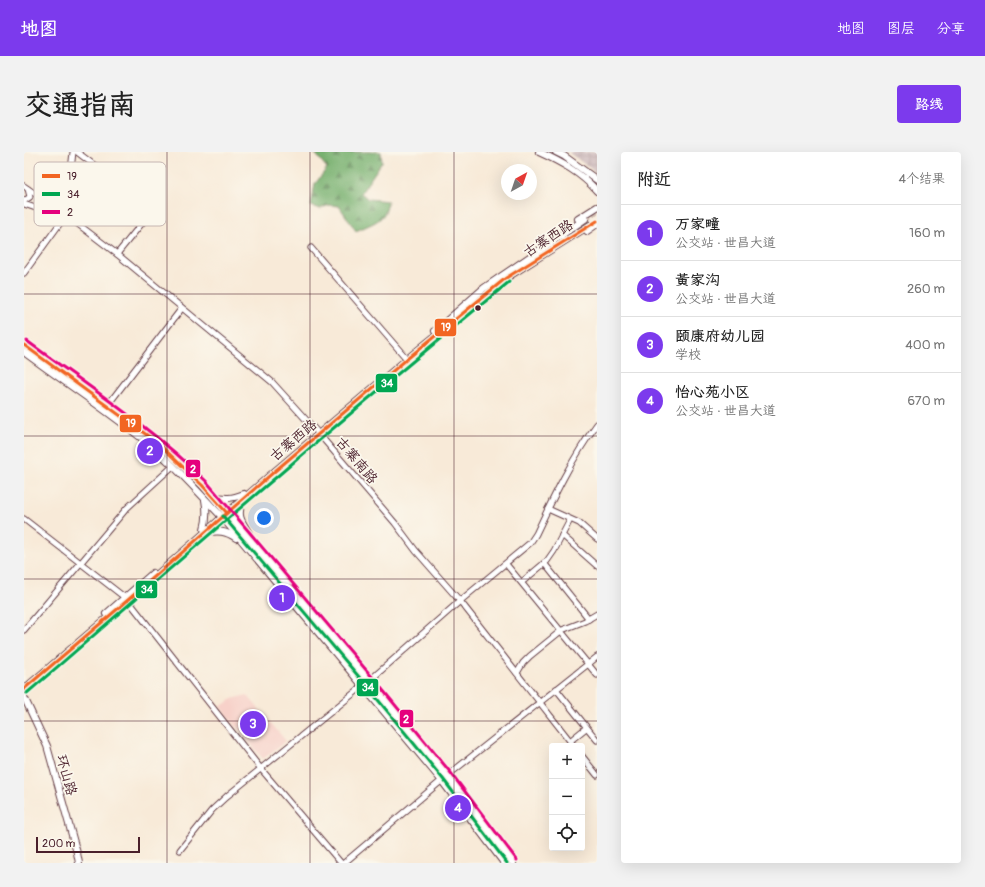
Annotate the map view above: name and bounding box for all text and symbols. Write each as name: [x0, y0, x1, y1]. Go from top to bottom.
text: 地图: [20, 17, 58, 41]
text: 地图: [837, 20, 865, 37]
text: 图层: [887, 20, 915, 37]
text: 分享: [937, 20, 965, 37]
button: 路线: [897, 85, 961, 123]
text: 交通指南: [24, 88, 136, 123]
legend: [34, 162, 166, 226]
north arrow: [501, 164, 537, 200]
text: 附近: [637, 169, 671, 190]
text: 19: [67, 170, 77, 183]
text: 4个结果: [898, 171, 945, 187]
text: 34: [67, 188, 80, 201]
text: 2: [67, 206, 73, 219]
text: 万家疃: [675, 215, 720, 234]
street label: 古寨西路: [520, 216, 576, 261]
text: 1: [647, 225, 653, 241]
text: 160 m: [909, 225, 945, 241]
text: 公交站 · 世昌大道: [675, 235, 776, 251]
text: 黄家沟: [675, 271, 720, 290]
text: 2: [646, 281, 654, 297]
text: 260 m: [907, 281, 945, 297]
text: 公交站 · 世昌大道: [675, 291, 776, 307]
unlabelled marker: [473, 303, 483, 313]
line badge: 19: [434, 318, 457, 337]
text: 19: [441, 321, 451, 334]
text: 颐康府幼儿园: [675, 327, 765, 346]
text: 3: [646, 337, 654, 353]
text: 400 m: [905, 337, 945, 353]
text: 学校: [675, 347, 701, 363]
line badge: 34: [375, 373, 398, 393]
text: 34: [381, 377, 394, 390]
text: 怡心苑小区: [675, 383, 750, 402]
text: 4: [646, 393, 654, 409]
text: 670 m: [907, 393, 945, 409]
text: 公交站 · 世昌大道: [675, 403, 776, 419]
line badge: 19: [119, 414, 142, 433]
street label: 古寨西路: [266, 416, 320, 465]
text: 19: [126, 417, 136, 430]
street label: 古寨南路: [332, 433, 381, 487]
pin: 2: [137, 436, 163, 466]
line badge: 2: [185, 459, 201, 478]
text: 2: [190, 463, 196, 476]
your location: [254, 508, 274, 528]
line badge: 34: [135, 580, 158, 599]
text: 34: [141, 583, 154, 596]
pin: 1: [269, 583, 295, 613]
line badge: 34: [356, 678, 379, 697]
text: 34: [362, 681, 375, 694]
pin: 3: [240, 709, 266, 739]
line badge: 2: [399, 709, 414, 728]
text: 2: [403, 713, 409, 726]
map controls: [549, 743, 585, 851]
button: +: [549, 743, 585, 779]
street label: 环山路: [53, 753, 80, 798]
button: −: [549, 779, 585, 815]
pin: 4: [445, 793, 471, 823]
button: locate: [549, 815, 585, 851]
scale bar: [36, 835, 140, 854]
text: 200 m: [42, 837, 75, 850]

